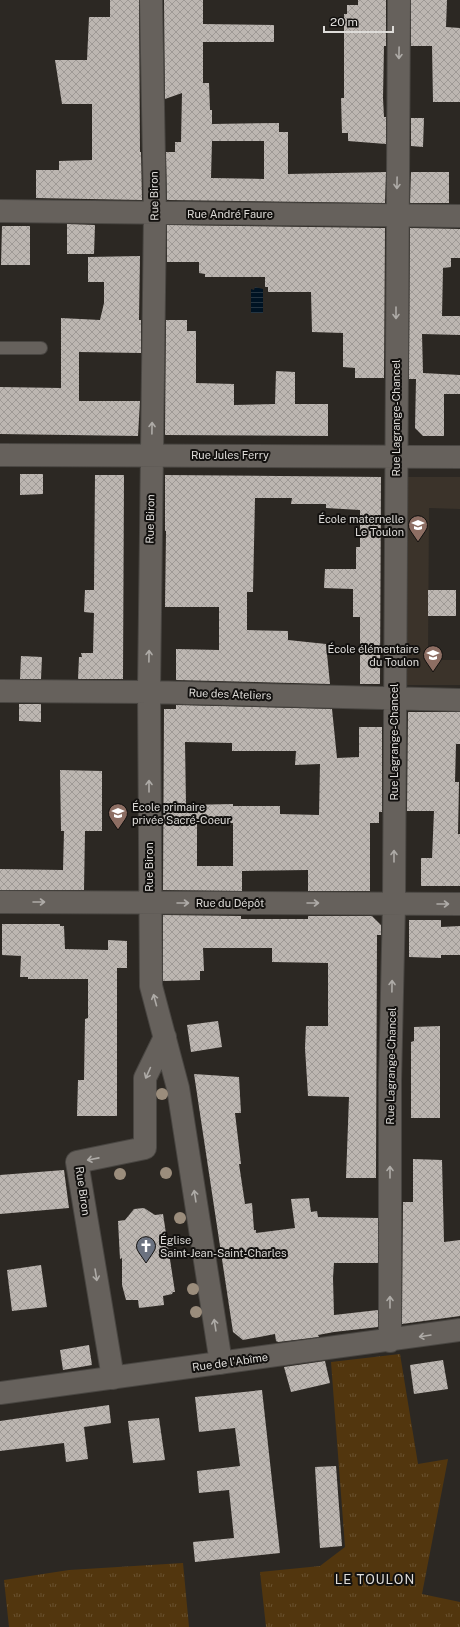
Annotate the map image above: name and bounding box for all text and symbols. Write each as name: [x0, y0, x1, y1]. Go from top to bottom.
scale bar: [324, 8, 393, 34]
text: 20 m: [330, 15, 358, 29]
one-way arrow: [395, 46, 402, 59]
street label: Rue Biron: [148, 171, 160, 221]
one-way arrow: [393, 176, 401, 189]
street label: Rue André Faure: [187, 208, 273, 220]
one-way arrow: [392, 306, 400, 319]
street label: Rue Lagrange-Chancel: [390, 359, 402, 477]
one-way arrow: [148, 422, 156, 435]
street label: Rue Jules Ferry: [191, 449, 269, 461]
street label: Rue Biron: [144, 494, 156, 544]
place label: École maternelle Le Toulon: [318, 512, 404, 538]
school or university icon: École maternelle Le Toulon: [407, 514, 429, 542]
place label: École élémentaire du Toulon: [327, 642, 419, 668]
school or university icon: École élémentaire du Toulon: [422, 644, 444, 672]
one-way arrow: [145, 650, 153, 663]
street label: Rue Lagrange-Chancel: [388, 683, 400, 801]
street label: Rue des Ateliers: [188, 687, 272, 701]
one-way arrow: [145, 780, 153, 793]
place label: École primaire privée Sacré-Coeur: [132, 800, 231, 826]
school or university icon: École primaire privée Sacré-Coeur: [107, 802, 129, 830]
street label: Rue Biron: [143, 842, 155, 892]
one-way arrow: [390, 850, 398, 863]
street label: Rue du Dépôt: [196, 897, 264, 909]
one-way arrow: [32, 898, 45, 906]
one-way arrow: [176, 899, 189, 907]
one-way arrow: [306, 900, 319, 907]
one-way arrow: [436, 900, 449, 908]
one-way arrow: [388, 980, 396, 993]
one-way arrow: [150, 993, 158, 1006]
street label: Rue Lagrange-Chancel: [384, 1007, 398, 1125]
one-way arrow: [144, 1066, 151, 1078]
one-way arrow: [86, 1155, 99, 1163]
street label: Rue Biron: [74, 1166, 92, 1216]
one-way arrow: [386, 1166, 394, 1179]
one-way arrow: [191, 1190, 199, 1203]
place label: Église Saint-Jean-Saint-Charles: [160, 1233, 287, 1259]
church icon: Église Saint-Jean-Saint-Charles: [135, 1235, 157, 1263]
one-way arrow: [92, 1268, 100, 1281]
one-way arrow: [386, 1296, 394, 1309]
one-way arrow: [211, 1318, 219, 1331]
one-way arrow: [419, 1332, 432, 1340]
street label: Rue de l'Abîme: [191, 1351, 269, 1373]
district label: LE TOULON: [335, 1572, 415, 1587]

